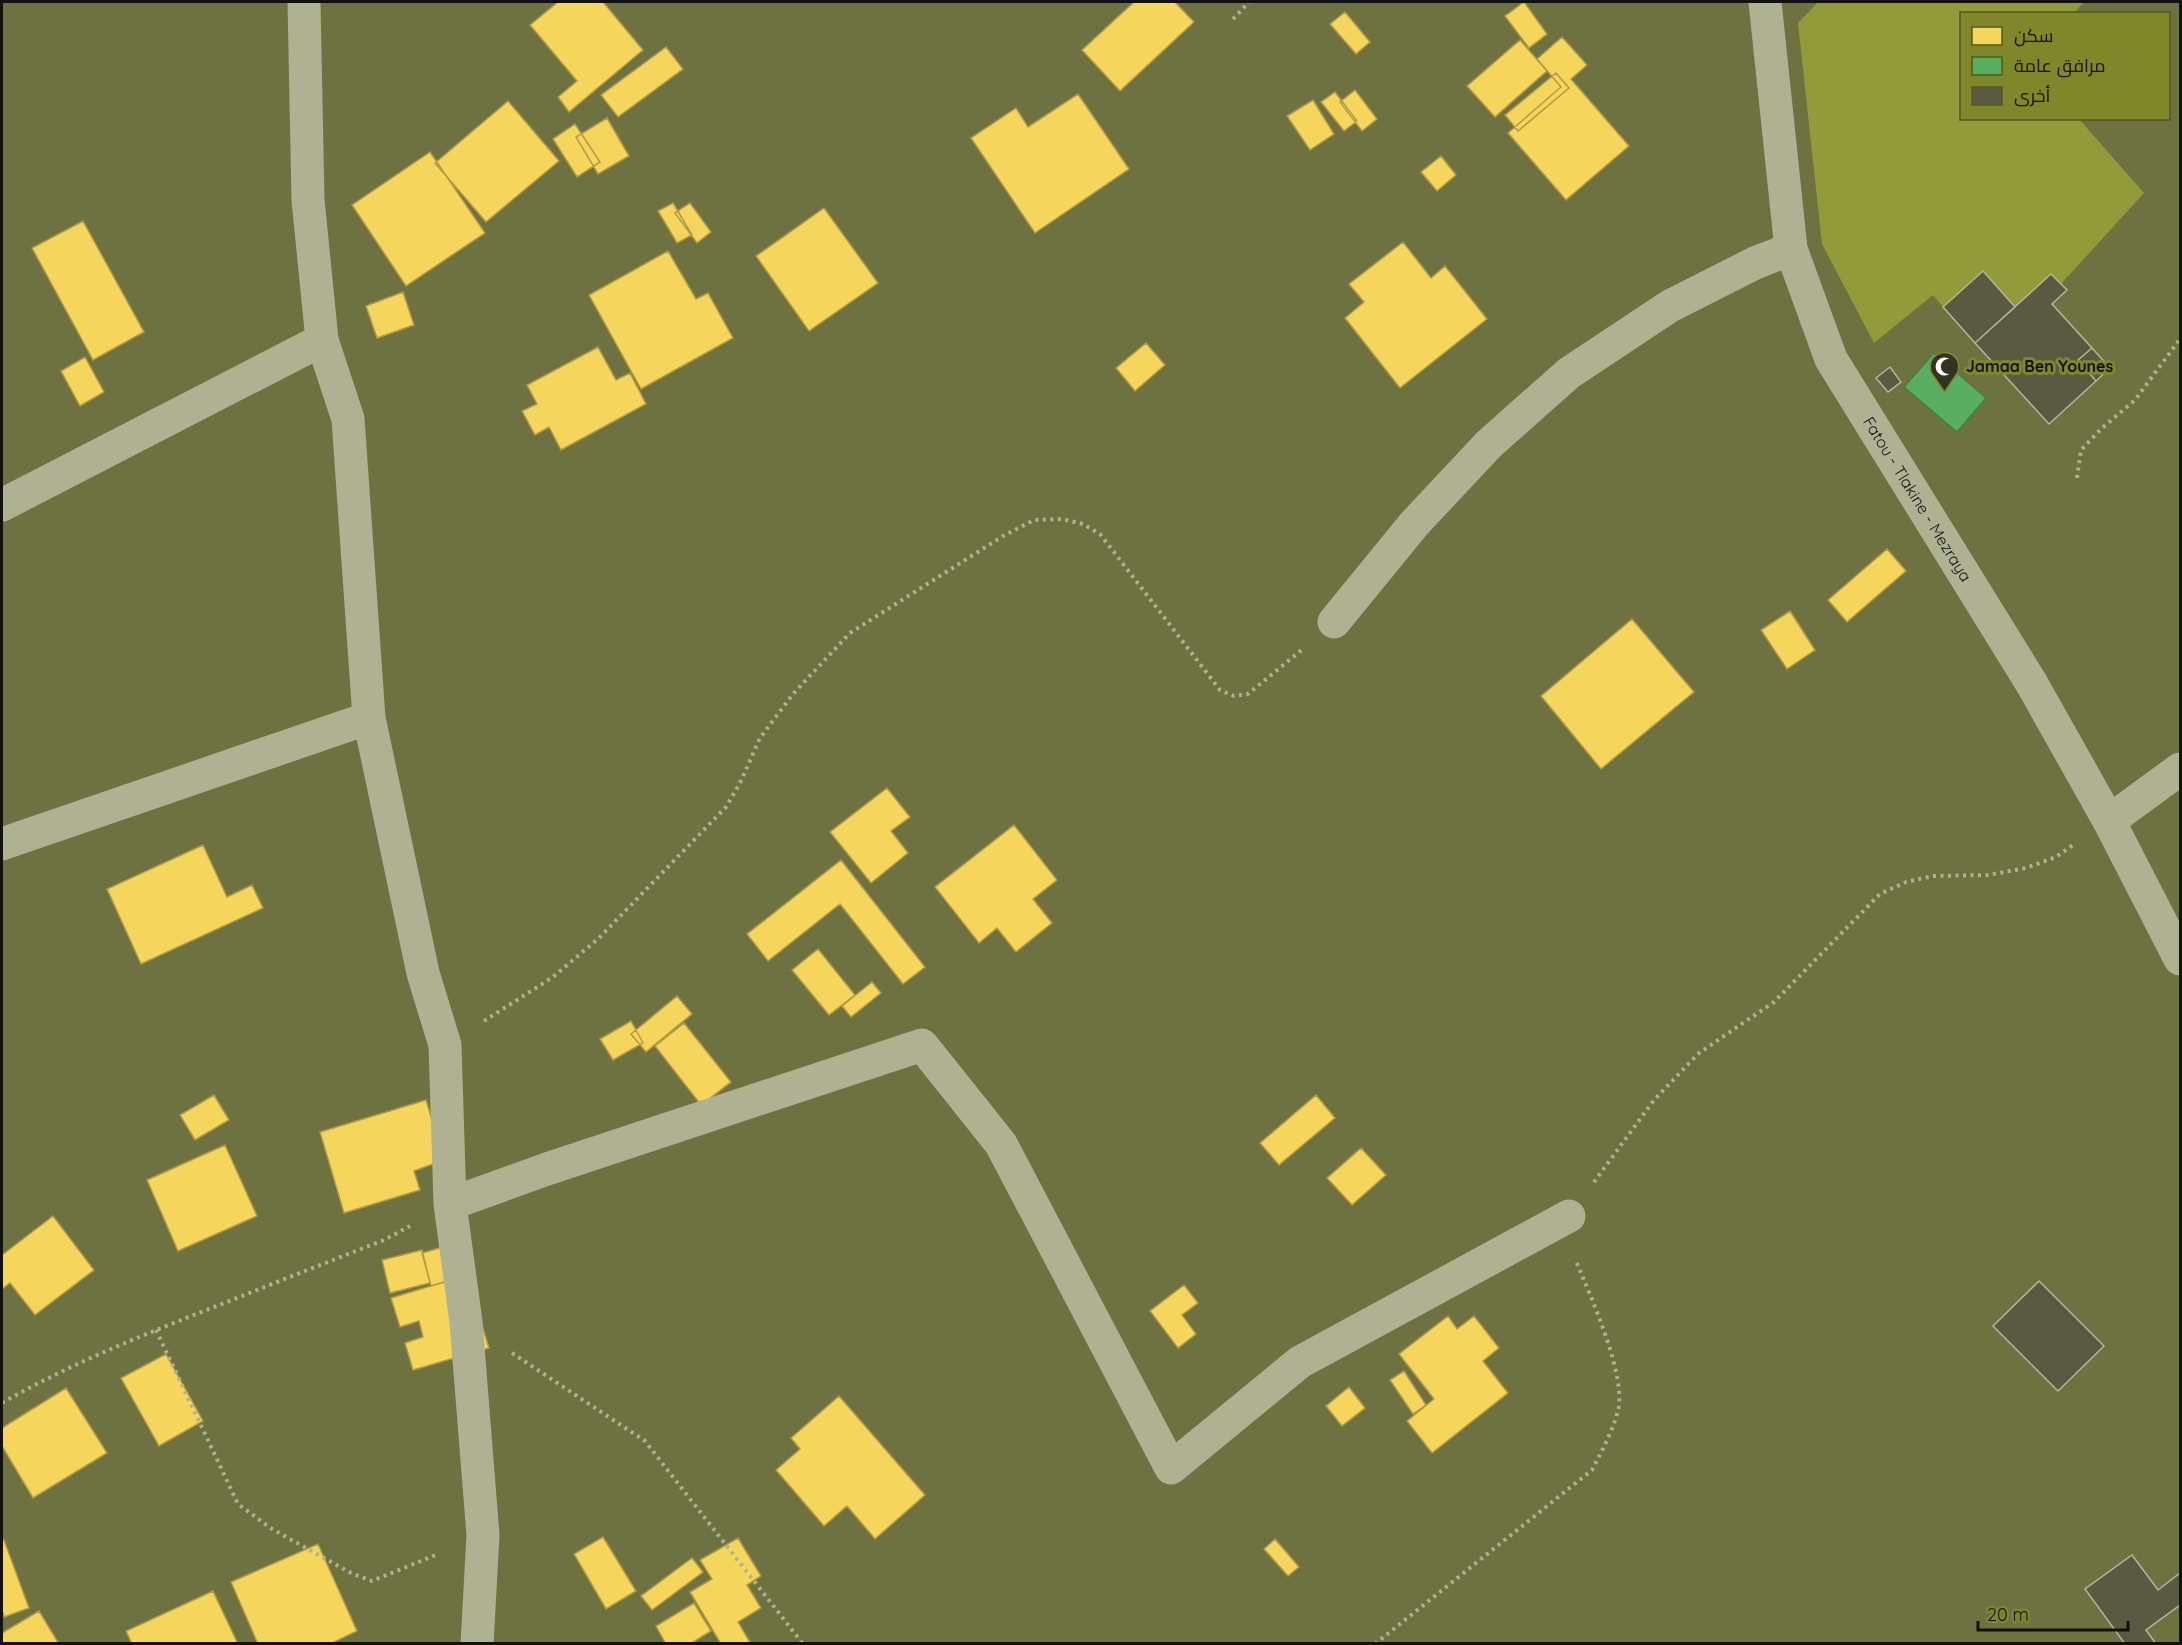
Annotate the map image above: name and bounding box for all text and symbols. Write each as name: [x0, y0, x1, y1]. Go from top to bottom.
legend: [1960, 12, 2170, 120]
text: سكن: [2014, 24, 2053, 47]
text: مرافق عامة: [2014, 54, 2106, 78]
text: أخرى: [2014, 84, 2051, 107]
mosque icon: Jamaa Ben Younes: [1929, 350, 1961, 392]
place label: Jamaa Ben Younes: [1966, 356, 2114, 376]
street label: Fatou - Tlakine - Mezraya: [1859, 413, 1976, 585]
scale bar: [1978, 1594, 2128, 1632]
text: 20 m: [1987, 1603, 2029, 1626]

